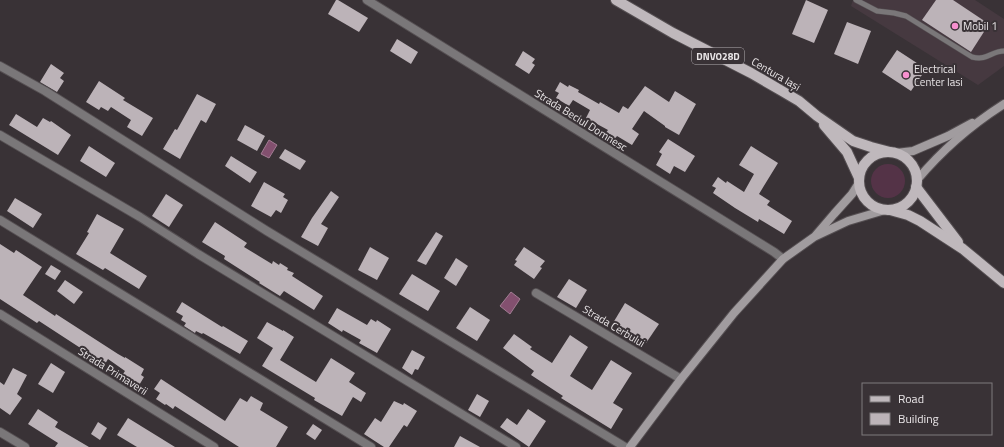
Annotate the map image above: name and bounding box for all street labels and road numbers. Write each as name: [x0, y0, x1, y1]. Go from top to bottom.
road number: DNVO28D: [692, 48, 744, 64]
street label: Centura Iași: [748, 53, 804, 95]
street label: Strada Beciul Domnesc: [532, 85, 631, 155]
street label: Strada Cerbului: [580, 301, 648, 351]
street label: Strada Primaverii: [75, 343, 151, 399]

